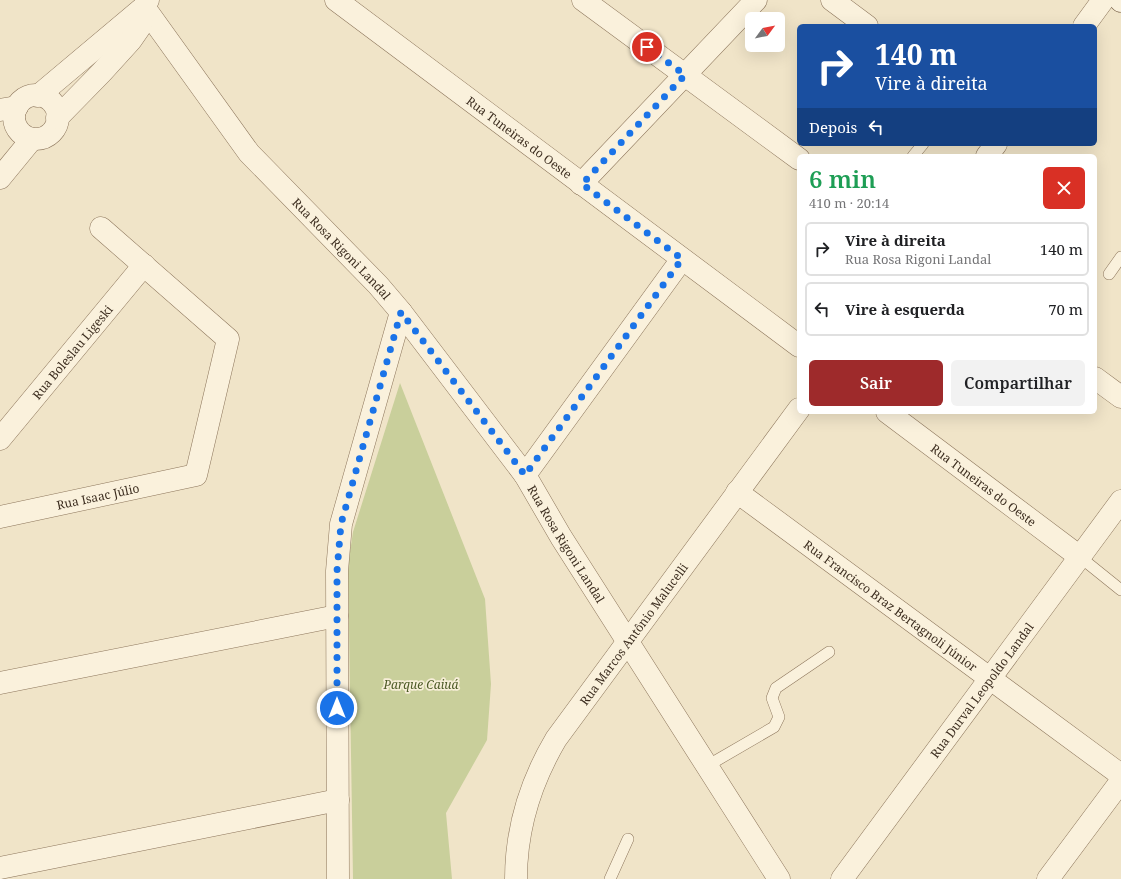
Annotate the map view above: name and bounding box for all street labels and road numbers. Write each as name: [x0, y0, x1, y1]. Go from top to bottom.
street label: Rua Tuneiras do Oeste: [463, 92, 576, 182]
street label: Rua Rosa Rigoni Landal: [289, 194, 395, 303]
street label: Rua Boleslau Ligeski: [28, 301, 116, 403]
street label: Rua Tuneiras do Oeste: [927, 439, 1040, 530]
street label: Rua Isaac Júlio: [55, 479, 141, 513]
street label: Rua Rosa Rigoni Landal: [524, 482, 609, 606]
street label: Rua Francisco Braz Bertagnoli Júnior: [800, 536, 981, 675]
street label: Rua Marcos Antônio Malucelli: [575, 559, 692, 708]
street label: Rua Durval Leopoldo Landal: [926, 619, 1037, 761]

